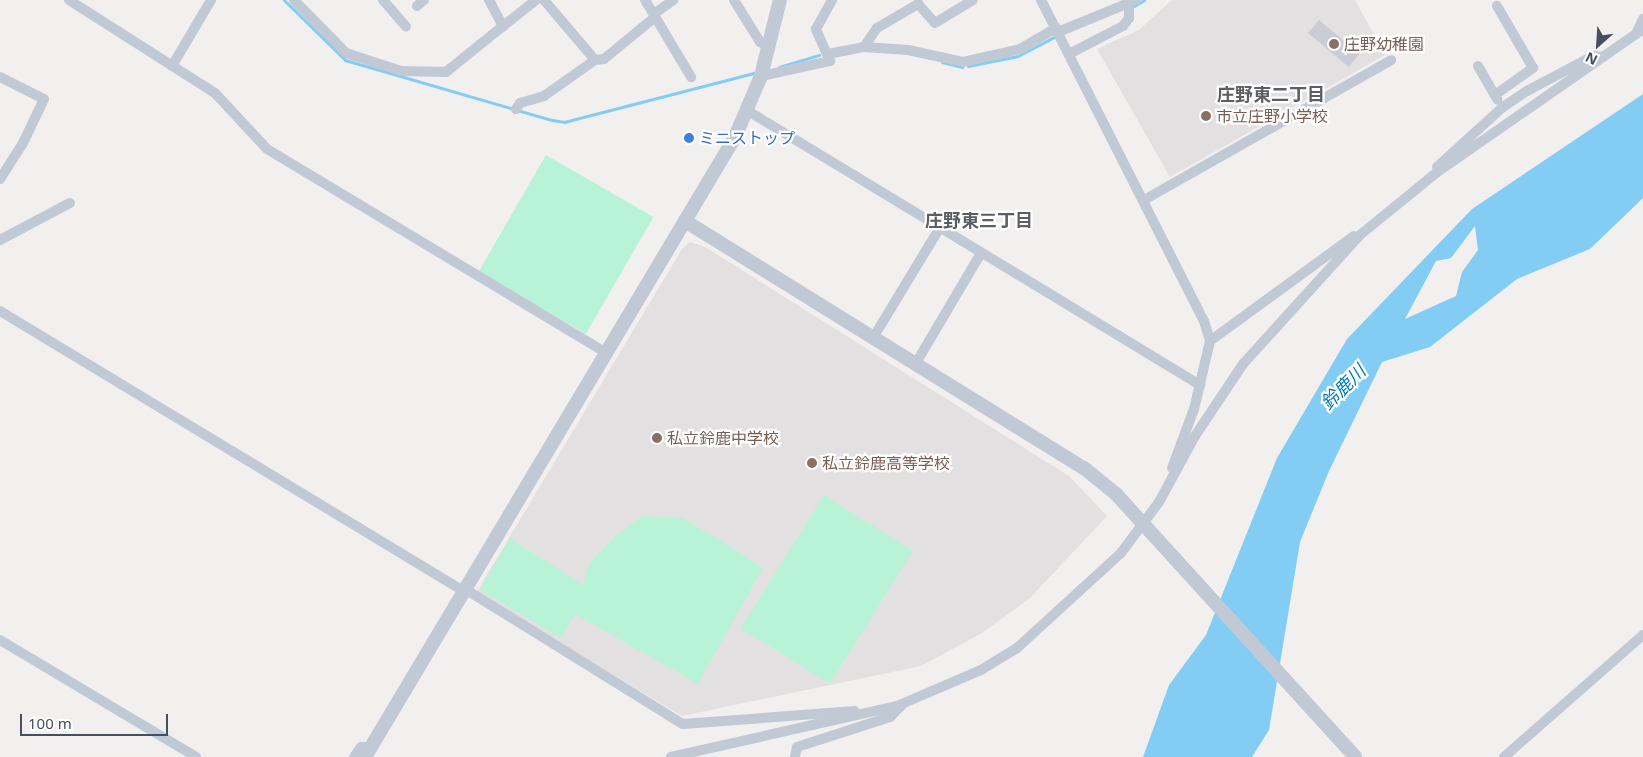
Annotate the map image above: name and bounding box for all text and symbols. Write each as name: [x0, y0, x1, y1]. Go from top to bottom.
north arrow: [1573, 20, 1623, 70]
place label: 庄野幼稚園: [1344, 34, 1424, 54]
marker: 庄野幼稚園: [1328, 38, 1340, 50]
text: N: [1582, 48, 1600, 70]
district label: 庄野東二丁目: [1217, 83, 1325, 105]
place label: 市立庄野小学校: [1216, 106, 1328, 126]
marker: 市立庄野小学校: [1200, 110, 1212, 122]
place label: ミニストップ: [699, 128, 795, 148]
marker: ミニストップ: [683, 132, 695, 144]
district label: 庄野東三丁目: [925, 209, 1033, 231]
water label: 鈴鹿川: [1316, 360, 1370, 414]
place label: 私立鈴鹿中学校: [667, 428, 779, 448]
marker: 私立鈴鹿中学校: [651, 432, 663, 444]
place label: 私立鈴鹿高等学校: [822, 453, 950, 473]
marker: 私立鈴鹿高等学校: [806, 457, 818, 469]
scale bar: [22, 704, 170, 736]
text: 100 m: [28, 713, 72, 733]

